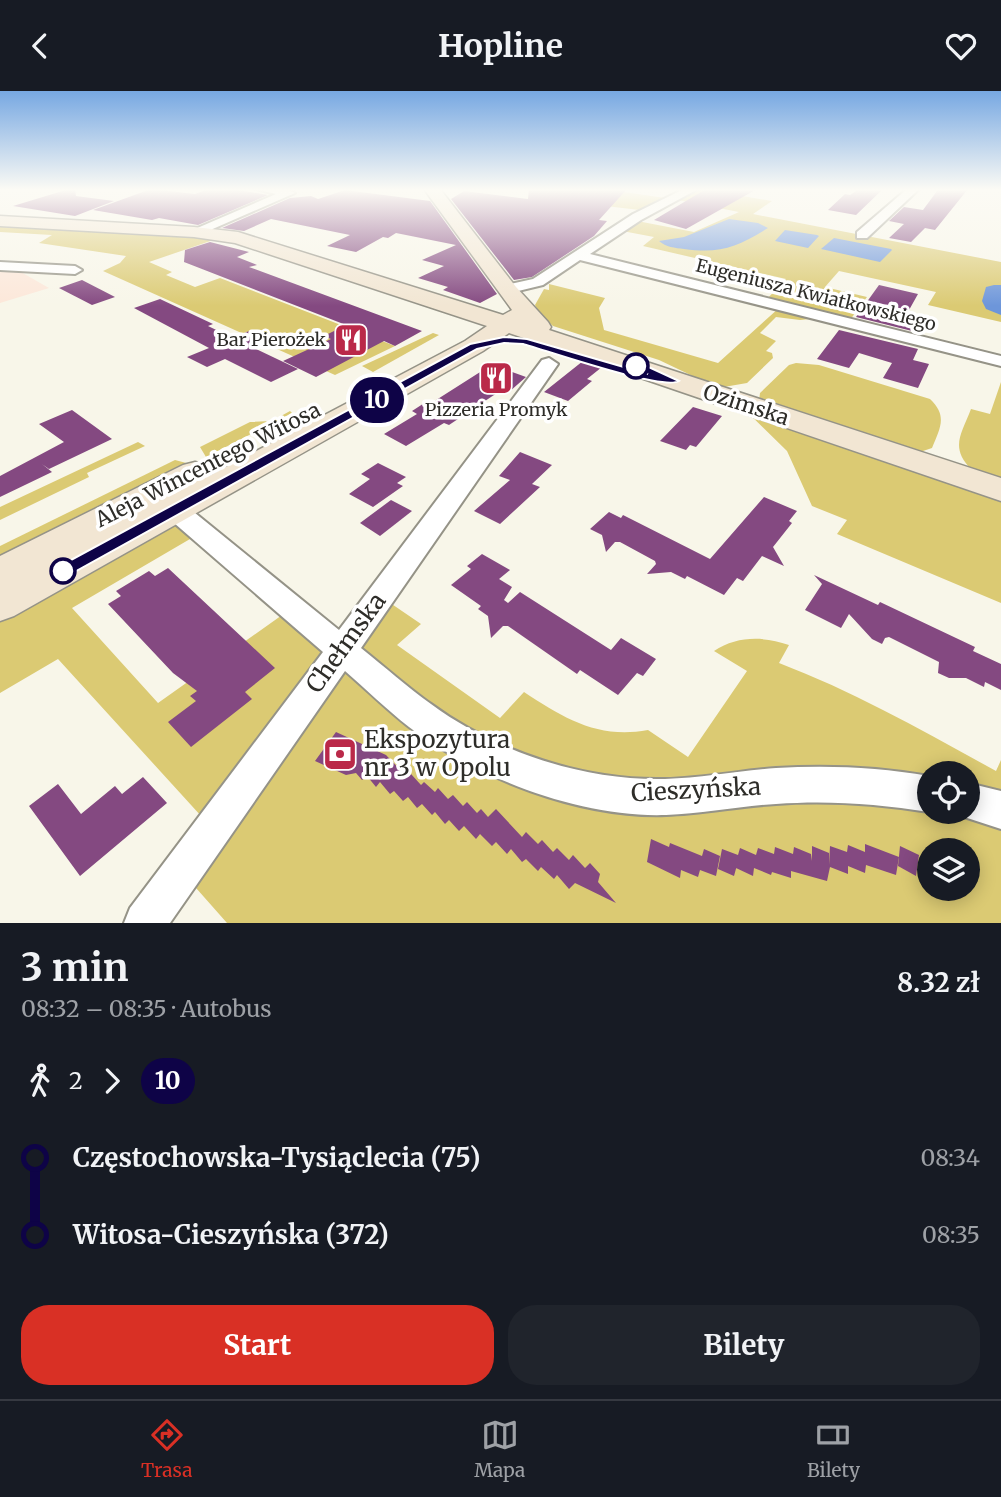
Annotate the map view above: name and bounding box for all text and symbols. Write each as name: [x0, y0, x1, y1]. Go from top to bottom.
text: Hopline: [438, 26, 563, 66]
icon: back: [21, 27, 59, 65]
icon: heart: [942, 27, 980, 65]
street label: Eugeniusza Kwiatkowskiego: [694, 254, 939, 336]
restaurant icon: Bar Pierożek: [332, 321, 370, 359]
place label: Bar Pierożek: [216, 328, 327, 351]
unlabelled marker: [623, 353, 649, 379]
restaurant icon: Pizzeria Promyk: [477, 359, 515, 397]
line badge: 10: [346, 377, 408, 423]
street label: Ozimska: [700, 378, 793, 431]
text: 10: [364, 384, 390, 415]
street label: Aleja Wincentego Witosa: [90, 396, 325, 534]
place label: Pizzeria Promyk: [425, 398, 568, 421]
unlabelled marker: [50, 558, 76, 584]
street label: Chełmska: [299, 586, 392, 699]
place label: Ekspozytura nr 3 w Opolu: [364, 724, 511, 783]
bank icon: Ekspozytura nr 3 w Opolu: [321, 735, 359, 773]
map controls: [917, 761, 980, 901]
button: locate: [917, 761, 980, 824]
street label: Cieszyńska: [630, 771, 762, 808]
button: layers: [917, 838, 980, 901]
text: 3 min: [21, 944, 129, 991]
text: 8.32 zł: [897, 966, 980, 999]
text: 08:32 – 08:35 · Autobus: [21, 994, 272, 1023]
icon: walk: [21, 1062, 59, 1100]
icon: forward: [93, 1062, 131, 1100]
text: 10: [155, 1065, 181, 1096]
text: 2: [69, 1066, 83, 1095]
text: Częstochowska-Tysiąclecia (75): [73, 1141, 480, 1174]
text: 08:34: [920, 1143, 980, 1172]
text: Witosa-Cieszyńska (372): [73, 1218, 389, 1251]
text: 08:35: [922, 1220, 980, 1249]
button: Start: [21, 1305, 494, 1385]
button: Bilety: [508, 1305, 980, 1385]
tab: Trasa: [141, 1416, 192, 1482]
tab: Mapa: [474, 1416, 525, 1482]
tab: Bilety: [807, 1416, 860, 1482]

